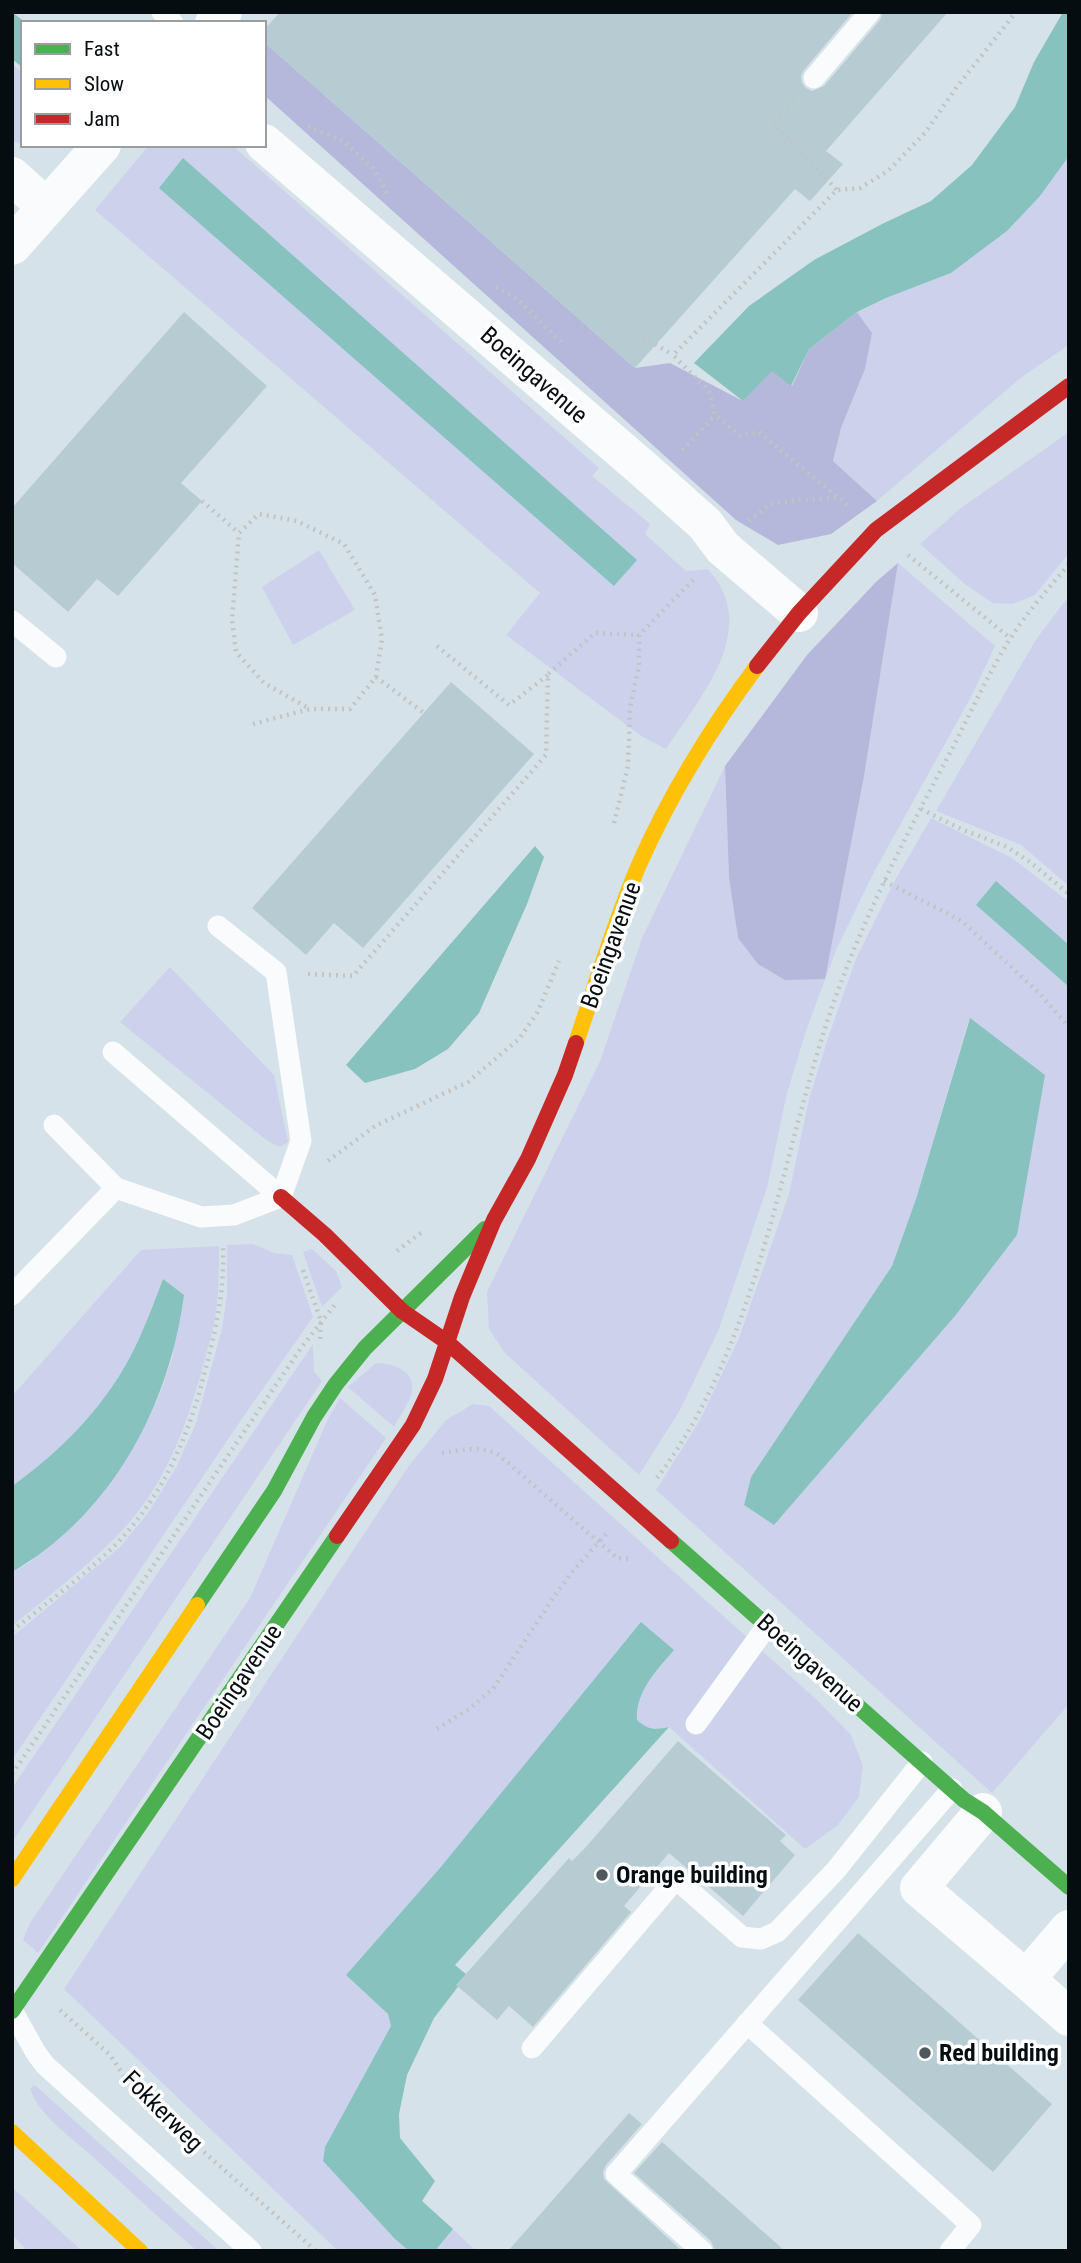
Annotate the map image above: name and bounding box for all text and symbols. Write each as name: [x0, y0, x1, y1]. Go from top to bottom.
legend: [21, 21, 266, 147]
text: Fast: [84, 37, 120, 61]
text: Slow: [84, 72, 124, 96]
text: Jam: [84, 107, 120, 131]
street label: Boeingavenue: [475, 321, 593, 429]
street label: Boeingavenue: [575, 878, 647, 1012]
street label: Boeingavenue: [751, 1608, 869, 1718]
street label: Boeingavenue: [190, 1619, 288, 1745]
place label: Orange building: [616, 1861, 768, 1889]
marker: Orange building: [594, 1867, 610, 1883]
place label: Red building: [939, 2039, 1059, 2067]
marker: Red building: [917, 2045, 933, 2061]
street label: Fokkerweg: [117, 2065, 209, 2157]

